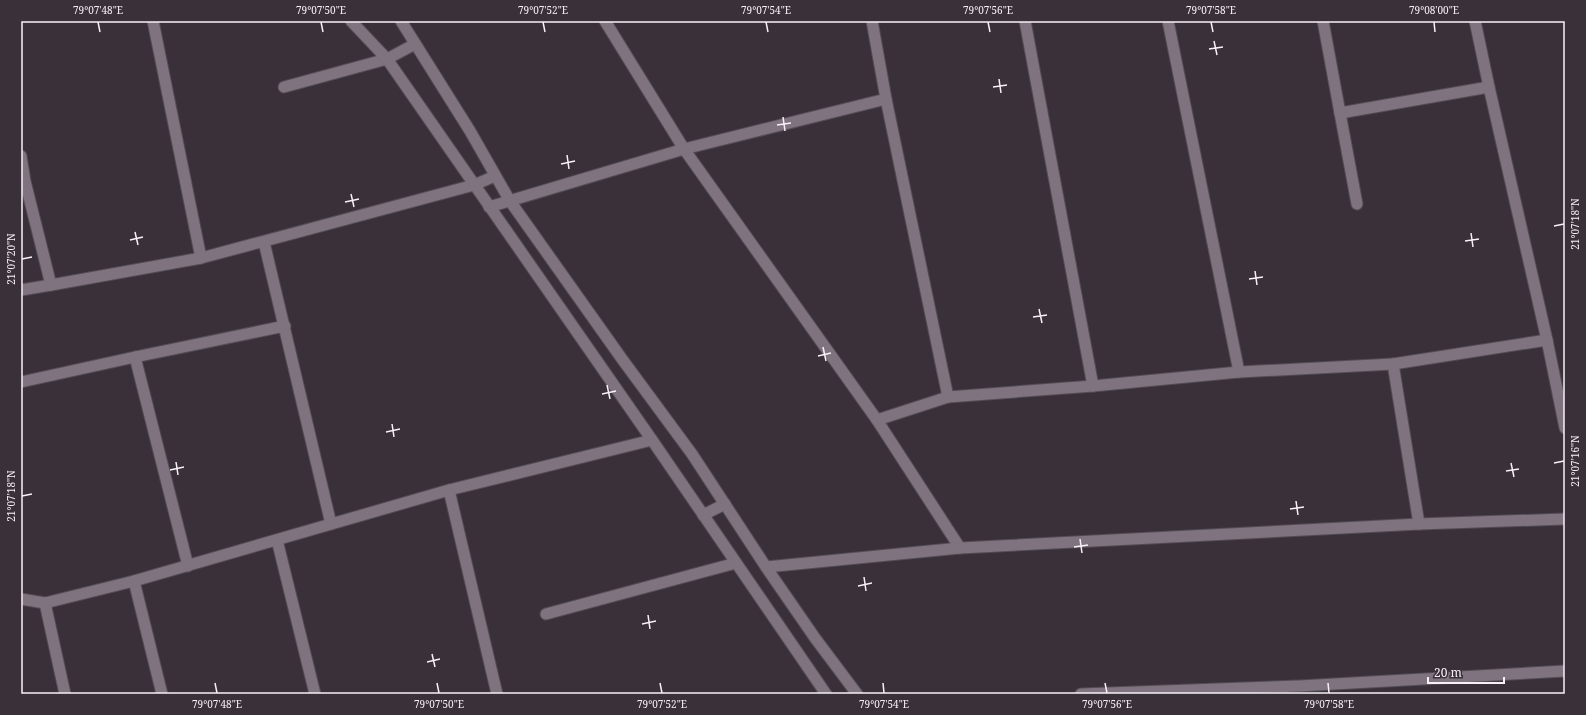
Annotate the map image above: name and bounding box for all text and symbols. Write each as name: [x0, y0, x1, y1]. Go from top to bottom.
text: 79°07'48"E: [73, 3, 123, 17]
text: 79°07'50"E: [296, 3, 346, 17]
text: 79°07'52"E: [518, 3, 568, 17]
text: 79°07'54"E: [741, 3, 791, 17]
text: 79°07'56"E: [963, 3, 1013, 17]
text: 79°07'58"E: [1186, 3, 1236, 17]
text: 79°08'00"E: [1409, 3, 1459, 17]
text: 21°07'18"N: [1568, 198, 1582, 250]
text: 21°07'20"N: [4, 233, 18, 285]
text: 21°07'16"N: [1568, 435, 1582, 487]
text: 21°07'18"N: [4, 470, 18, 522]
scale bar: [1428, 659, 1504, 685]
text: 20 m: [1434, 664, 1462, 681]
text: 79°07'48"E: [192, 697, 242, 711]
text: 79°07'50"E: [414, 697, 464, 711]
text: 79°07'52"E: [637, 697, 687, 711]
text: 79°07'54"E: [859, 697, 909, 711]
text: 79°07'56"E: [1082, 697, 1132, 711]
text: 79°07'58"E: [1304, 697, 1354, 711]

